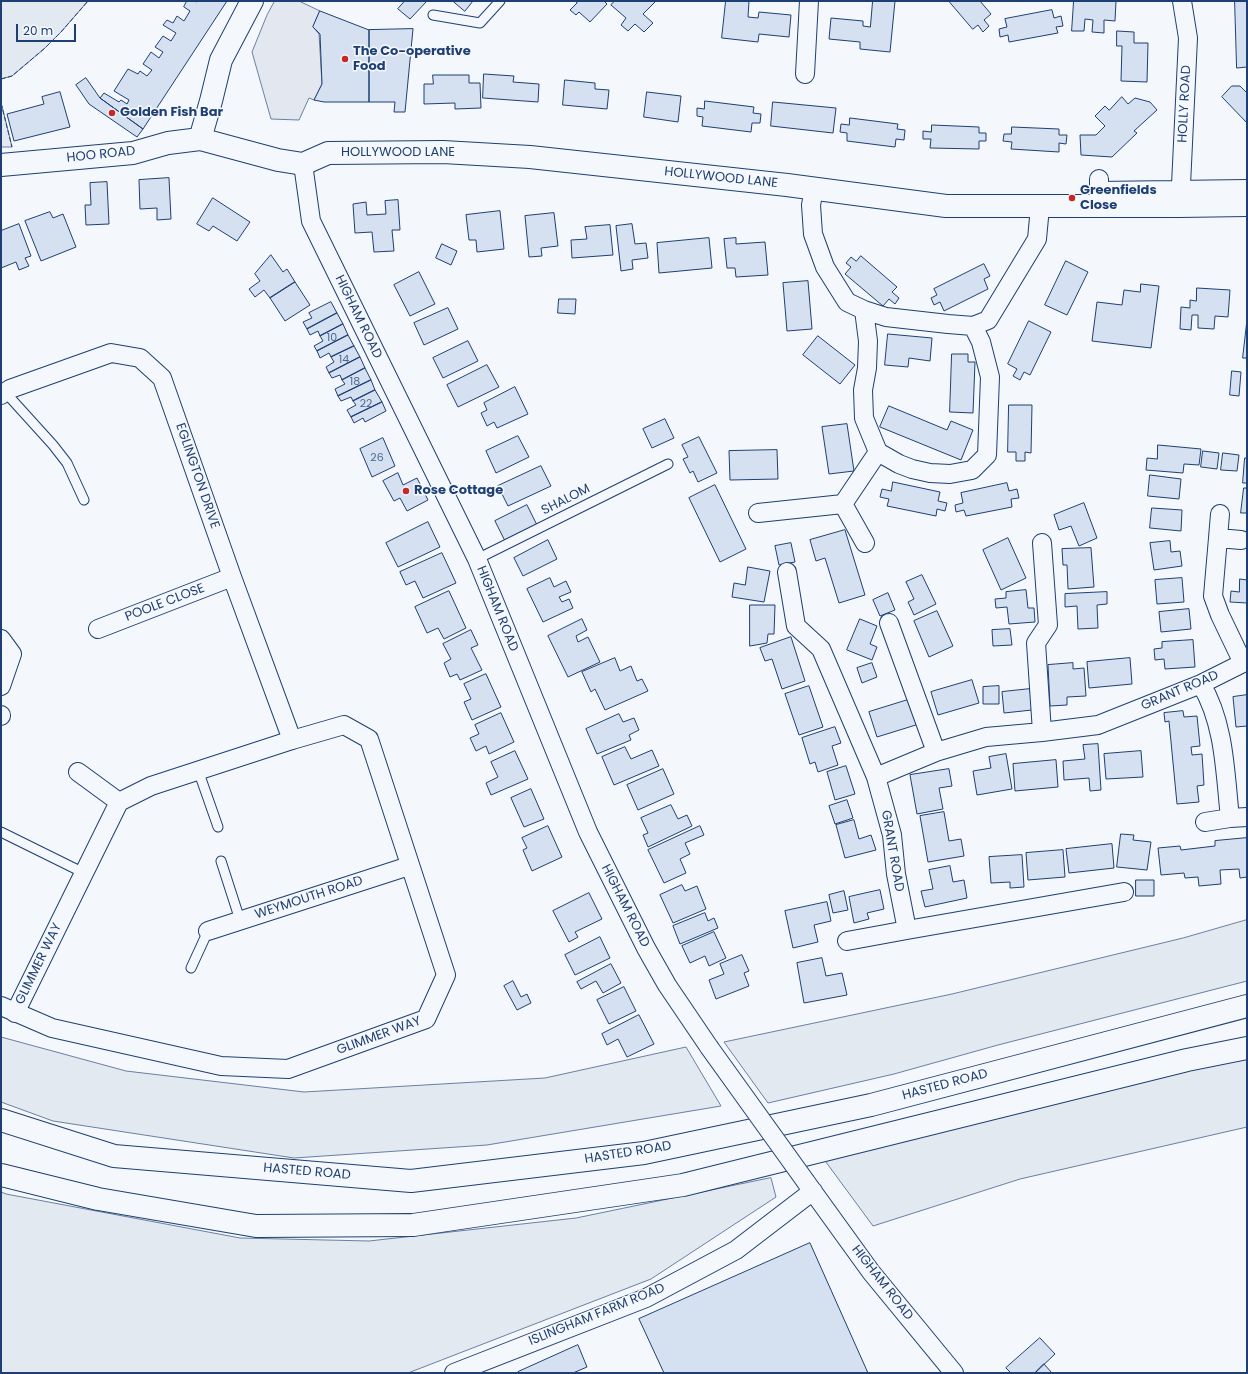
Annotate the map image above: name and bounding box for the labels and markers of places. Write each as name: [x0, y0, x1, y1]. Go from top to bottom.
place label: The Co-operative Food: [353, 44, 471, 75]
marker: The Co-operative Food: [340, 54, 350, 64]
place label: Golden Fish Bar: [120, 105, 223, 121]
marker: Golden Fish Bar: [107, 108, 117, 118]
place label: Greenfields Close: [1080, 183, 1157, 214]
marker: Greenfields Close: [1067, 193, 1077, 203]
place label: Rose Cottage: [414, 483, 503, 499]
marker: Rose Cottage: [401, 486, 411, 496]

